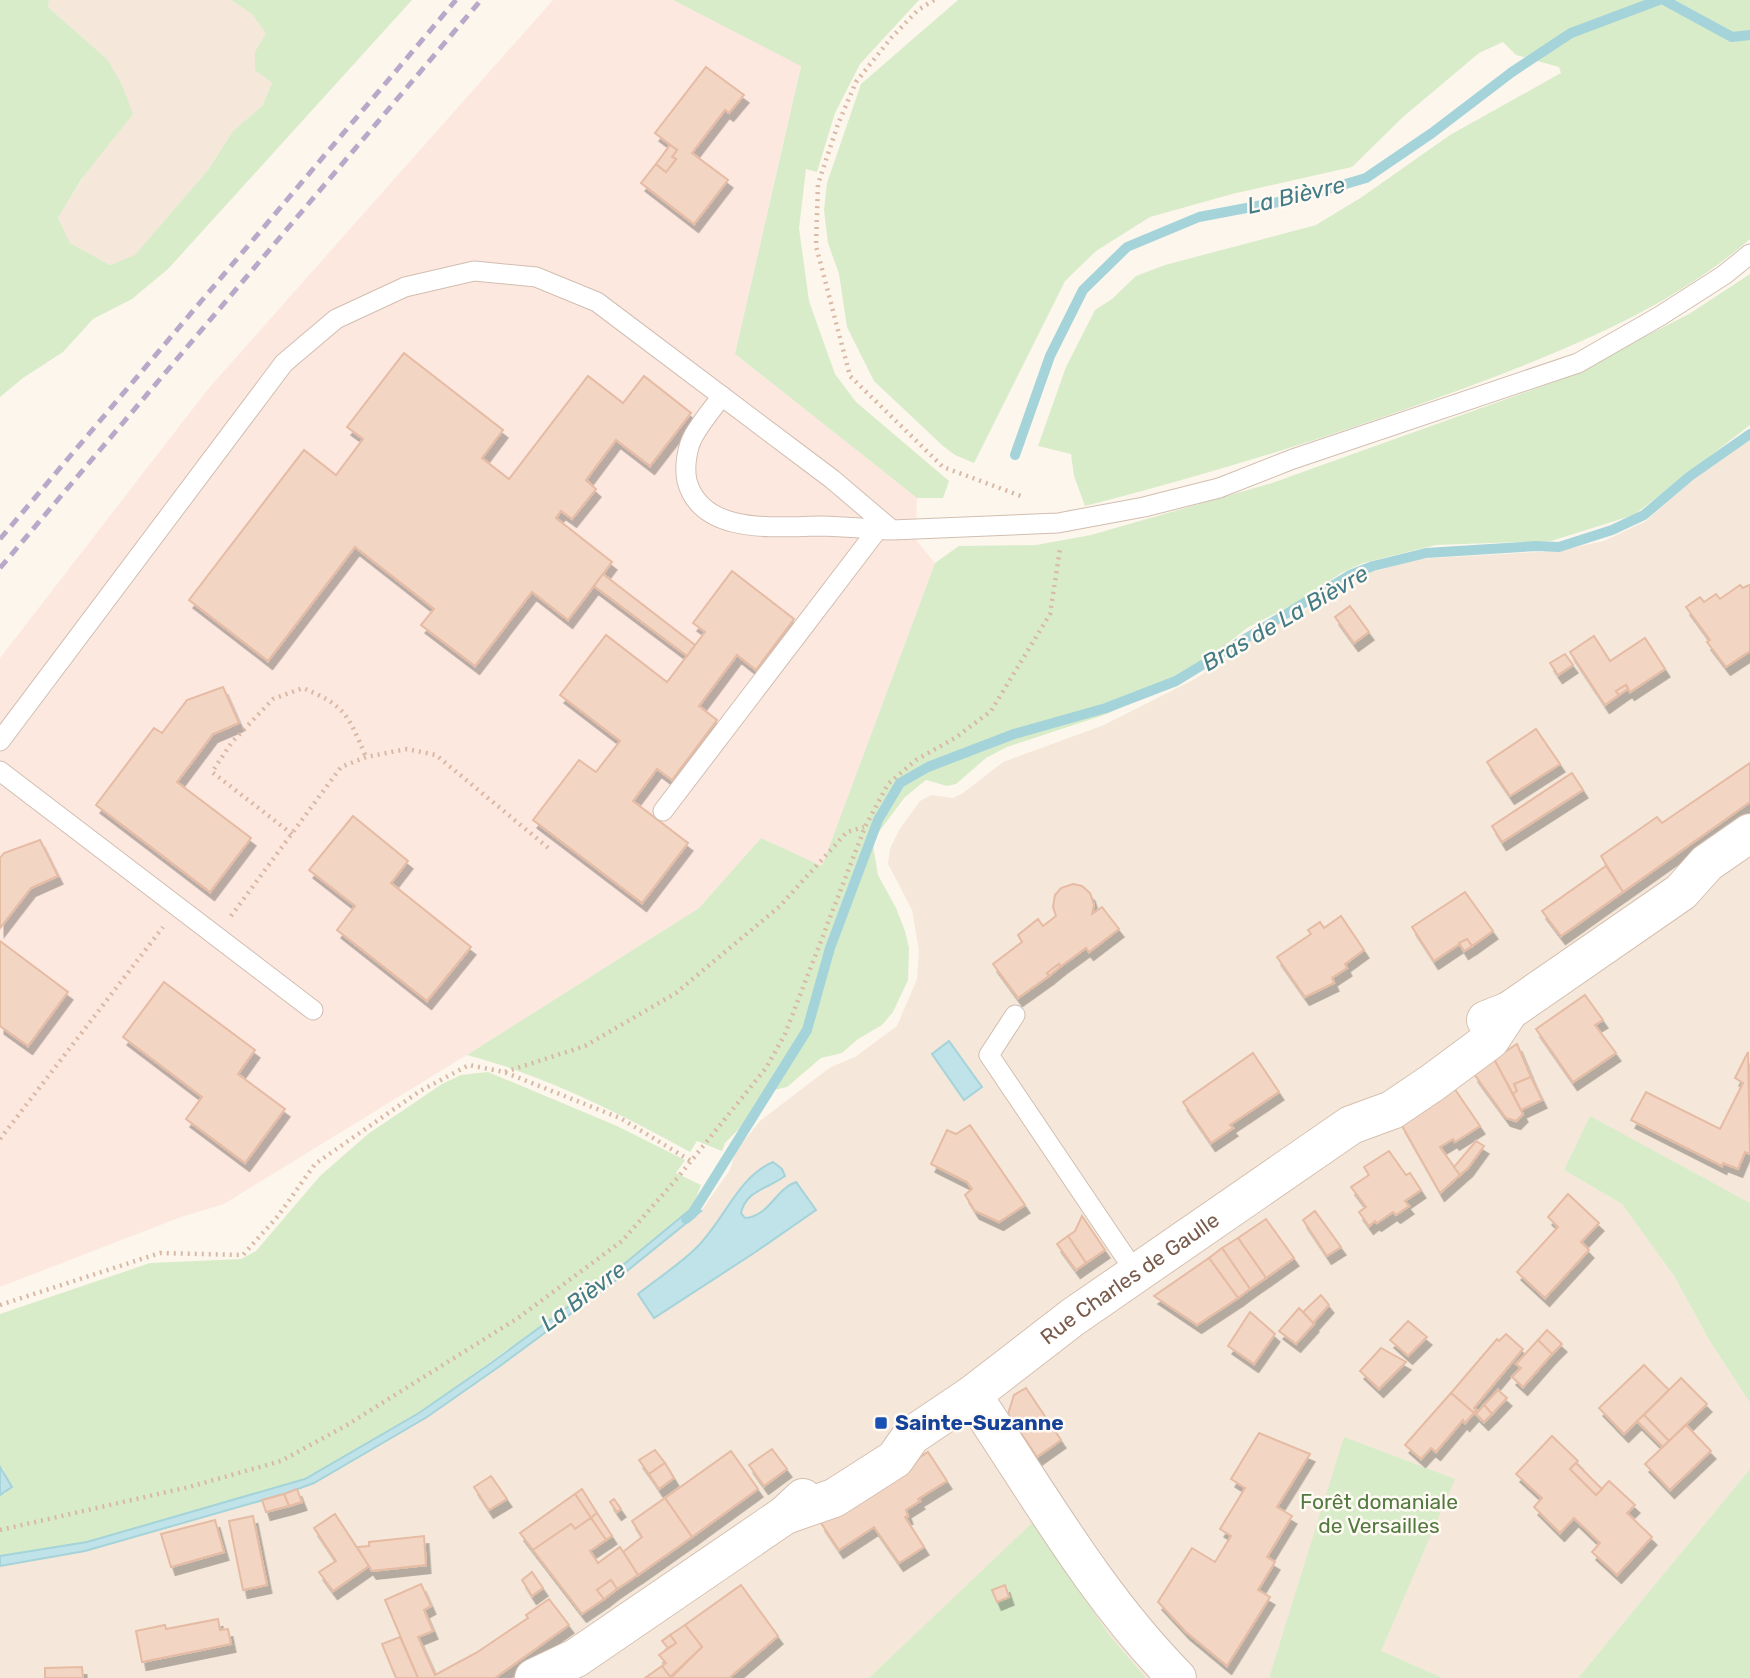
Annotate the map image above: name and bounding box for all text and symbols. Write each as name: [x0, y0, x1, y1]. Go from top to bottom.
water label: La Bièvre: [1244, 170, 1348, 220]
water label: Bras de La Bièvre: [1197, 559, 1373, 677]
street label: Rue Charles de Gaulle: [1035, 1207, 1224, 1349]
water label: La Bièvre: [535, 1255, 631, 1337]
place label: Sainte-Suzanne: [895, 1410, 1064, 1435]
marker: Sainte-Suzanne: [873, 1415, 889, 1431]
park label: Forêt domaniale de Versailles: [1300, 1489, 1458, 1538]

